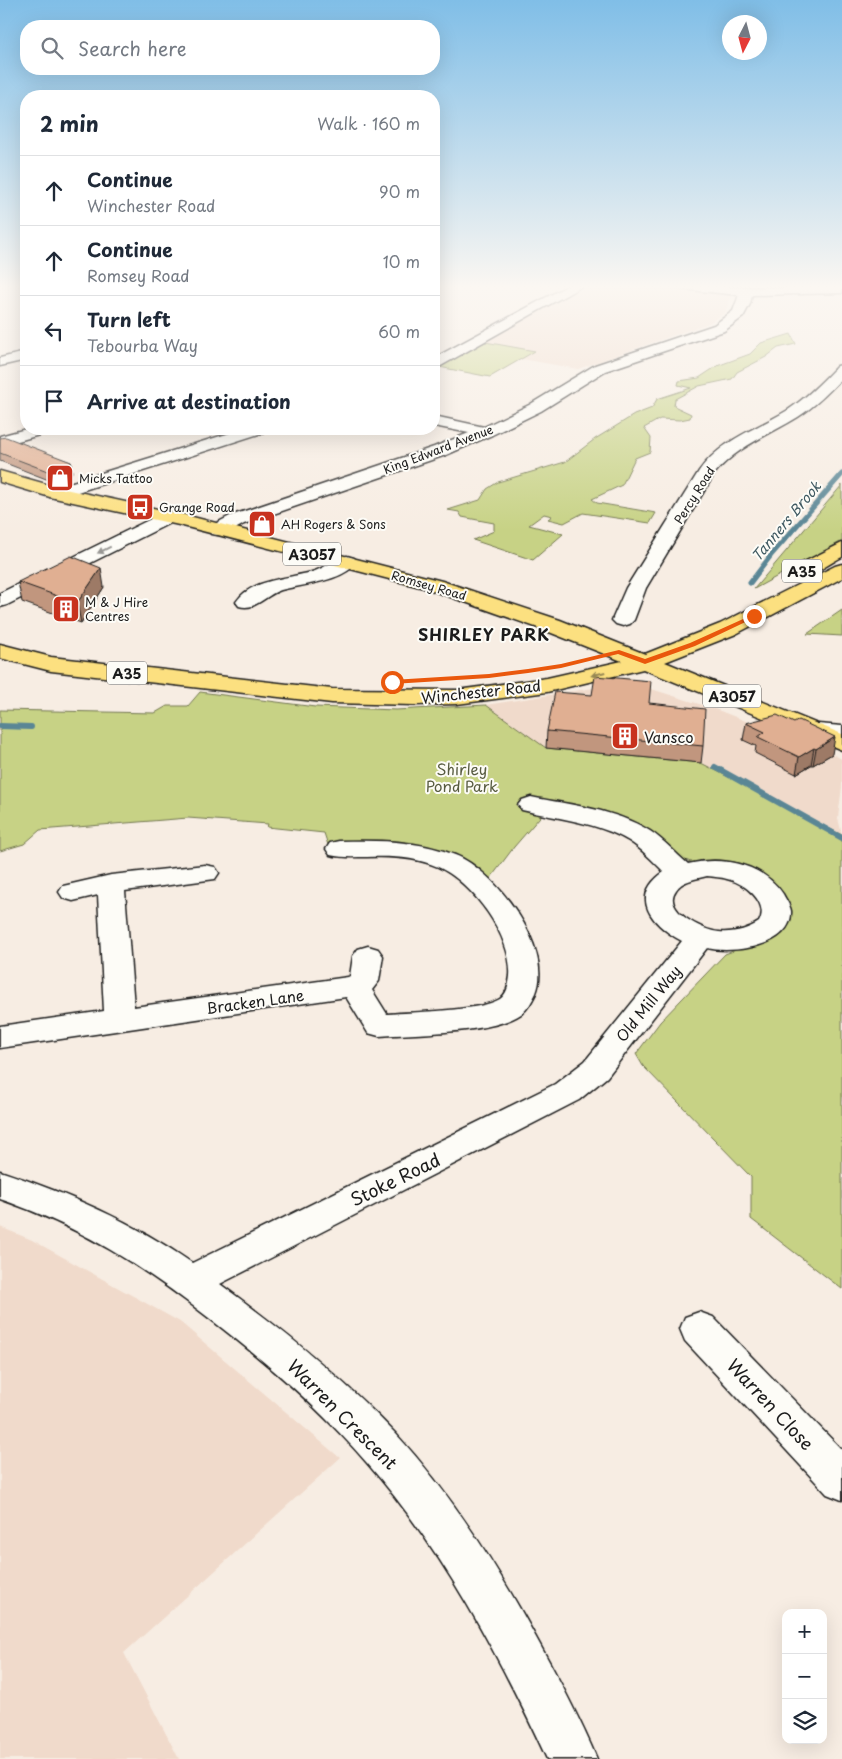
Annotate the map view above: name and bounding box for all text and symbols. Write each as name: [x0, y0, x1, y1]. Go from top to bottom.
north arrow: [722, 15, 767, 60]
search box: [20, 20, 440, 75]
icon: search: [38, 34, 66, 62]
text: Search here: [78, 34, 187, 62]
text: 2 min: [40, 107, 99, 139]
text: Walk · 160 m: [317, 111, 420, 135]
text: Continue: [87, 165, 173, 193]
icon: ahead: [40, 177, 68, 205]
text: 90 m: [379, 179, 420, 203]
text: Winchester Road: [87, 193, 215, 217]
text: Continue: [87, 235, 173, 263]
icon: ahead: [40, 247, 68, 275]
text: 10 m: [383, 249, 420, 273]
text: Romsey Road: [87, 263, 190, 287]
text: Turn left: [87, 305, 171, 333]
icon: left: [40, 317, 68, 345]
text: 60 m: [378, 319, 420, 343]
text: Tebourba Way: [87, 333, 198, 357]
icon: arrive: [40, 387, 68, 415]
text: Arrive at destination: [87, 387, 291, 415]
street label: King Edward Avenue: [380, 420, 496, 478]
shop icon: Micks Tattoo: [45, 463, 75, 493]
street label: Percy Road: [669, 463, 719, 527]
place label: Micks Tattoo: [79, 469, 153, 487]
water label: Tanners Brook: [746, 476, 826, 566]
bus stop icon: Grange Road: [125, 492, 155, 522]
place label: Grange Road: [159, 498, 235, 516]
shop icon: AH Rogers & Sons: [247, 509, 277, 539]
place label: AH Rogers & Sons: [281, 515, 386, 533]
road number: A3057: [283, 542, 341, 566]
one-way arrow: [97, 546, 111, 554]
road number: A35: [782, 560, 822, 582]
street label: Romsey Road: [390, 566, 468, 604]
place label: M & J Hire Centres: [85, 593, 148, 625]
building icon: M & J Hire Centres: [51, 594, 81, 624]
route end: [743, 605, 766, 628]
district label: SHIRLEY PARK: [418, 622, 550, 646]
road number: A35: [107, 661, 147, 684]
one-way arrow: [590, 670, 605, 678]
route start: [381, 671, 404, 694]
street label: Winchester Road: [420, 673, 542, 709]
road number: A3057: [703, 684, 761, 708]
building icon: Vansco: [610, 721, 640, 751]
place label: Vansco: [644, 725, 694, 748]
park label: Shirley Pond Park: [426, 757, 498, 797]
street label: Old Mill Way: [610, 960, 686, 1046]
street label: Bracken Lane: [205, 983, 305, 1019]
street label: Stoke Road: [345, 1146, 445, 1212]
street label: Warren Close: [721, 1352, 821, 1456]
street label: Warren Crescent: [282, 1353, 404, 1475]
map controls: [782, 1609, 827, 1744]
button: +: [782, 1609, 827, 1654]
button: −: [782, 1654, 827, 1699]
button: layers: [782, 1699, 827, 1744]

